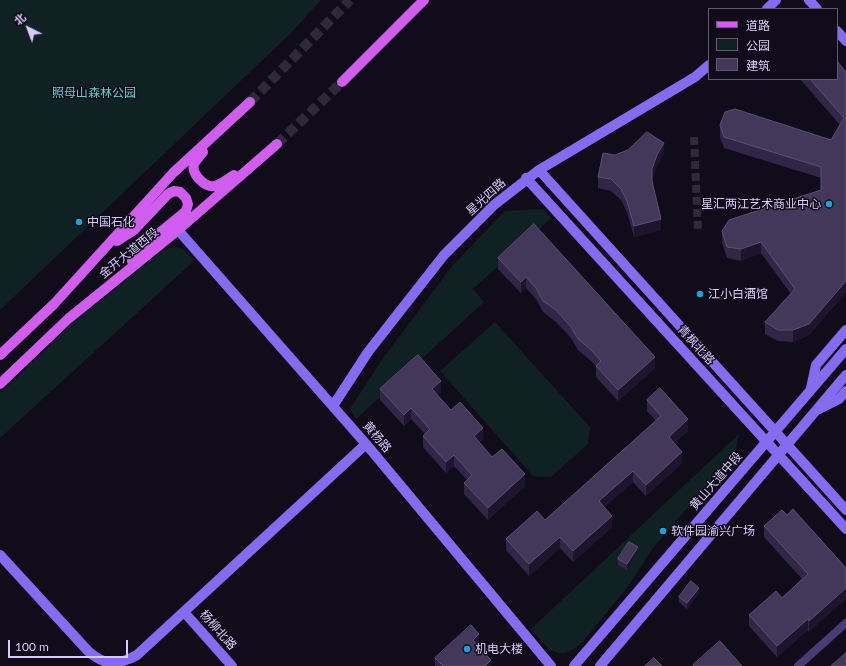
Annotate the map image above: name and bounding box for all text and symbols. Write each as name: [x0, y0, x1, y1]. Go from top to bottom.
north arrow: [8, 8, 48, 48]
legend: [708, 8, 838, 80]
text: 北: [11, 10, 28, 27]
text: 道路: [746, 18, 770, 33]
text: 公园: [746, 38, 770, 53]
text: 建筑: [746, 58, 770, 73]
park label: 照母山森林公园: [52, 86, 136, 100]
street label: 星光四路: [463, 176, 509, 218]
place label: 星汇两江艺术商业中心: [701, 197, 821, 211]
marker: 星汇两江艺术商业中心: [824, 199, 834, 209]
place label: 中国石化: [87, 215, 135, 229]
marker: 中国石化: [74, 217, 84, 227]
street label: 金开大道西段: [96, 225, 162, 281]
place label: 江小白酒馆: [708, 287, 768, 301]
marker: 江小白酒馆: [695, 289, 705, 299]
street label: 青枫北路: [675, 322, 717, 368]
street label: 黄杨路: [360, 419, 394, 455]
street label: 黄山大道中段: [687, 449, 745, 513]
place label: 软件园渝兴广场: [671, 524, 755, 538]
marker: 软件园渝兴广场: [658, 526, 668, 536]
street label: 杨柳北路: [197, 607, 239, 653]
scale bar: [10, 632, 130, 658]
text: 100 m: [15, 639, 49, 654]
place label: 机电大楼: [475, 642, 523, 656]
marker: 机电大楼: [462, 644, 472, 654]

